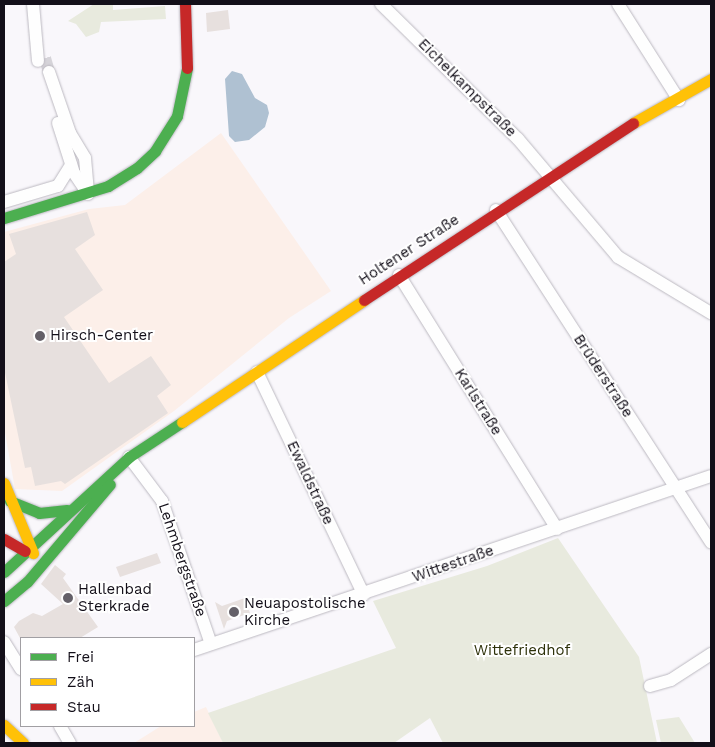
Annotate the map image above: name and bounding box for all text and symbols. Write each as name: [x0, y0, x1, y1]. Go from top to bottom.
street label: Eichelkampstraße: [414, 35, 520, 141]
street label: Holtener Straße: [355, 211, 463, 289]
place label: Hirsch-Center: [50, 327, 153, 345]
marker: Hirsch-Center: [34, 330, 46, 342]
street label: Brüderstraße: [569, 331, 637, 421]
street label: Karlstraße: [450, 365, 506, 439]
street label: Ewaldstraße: [283, 438, 337, 528]
street label: Lehmbergstraße: [154, 501, 210, 619]
street label: Wittestraße: [410, 542, 496, 586]
place label: Hallenbad Sterkrade: [78, 580, 152, 615]
marker: Hallenbad Sterkrade: [62, 592, 74, 604]
place label: Neuapostolische Kirche: [244, 594, 366, 629]
marker: Neuapostolische Kirche: [228, 606, 240, 618]
legend: [20, 637, 195, 727]
park label: Wittefriedhof: [474, 642, 570, 660]
text: Frei: [67, 648, 94, 666]
text: Zäh: [67, 673, 94, 691]
text: Stau: [67, 698, 101, 716]

